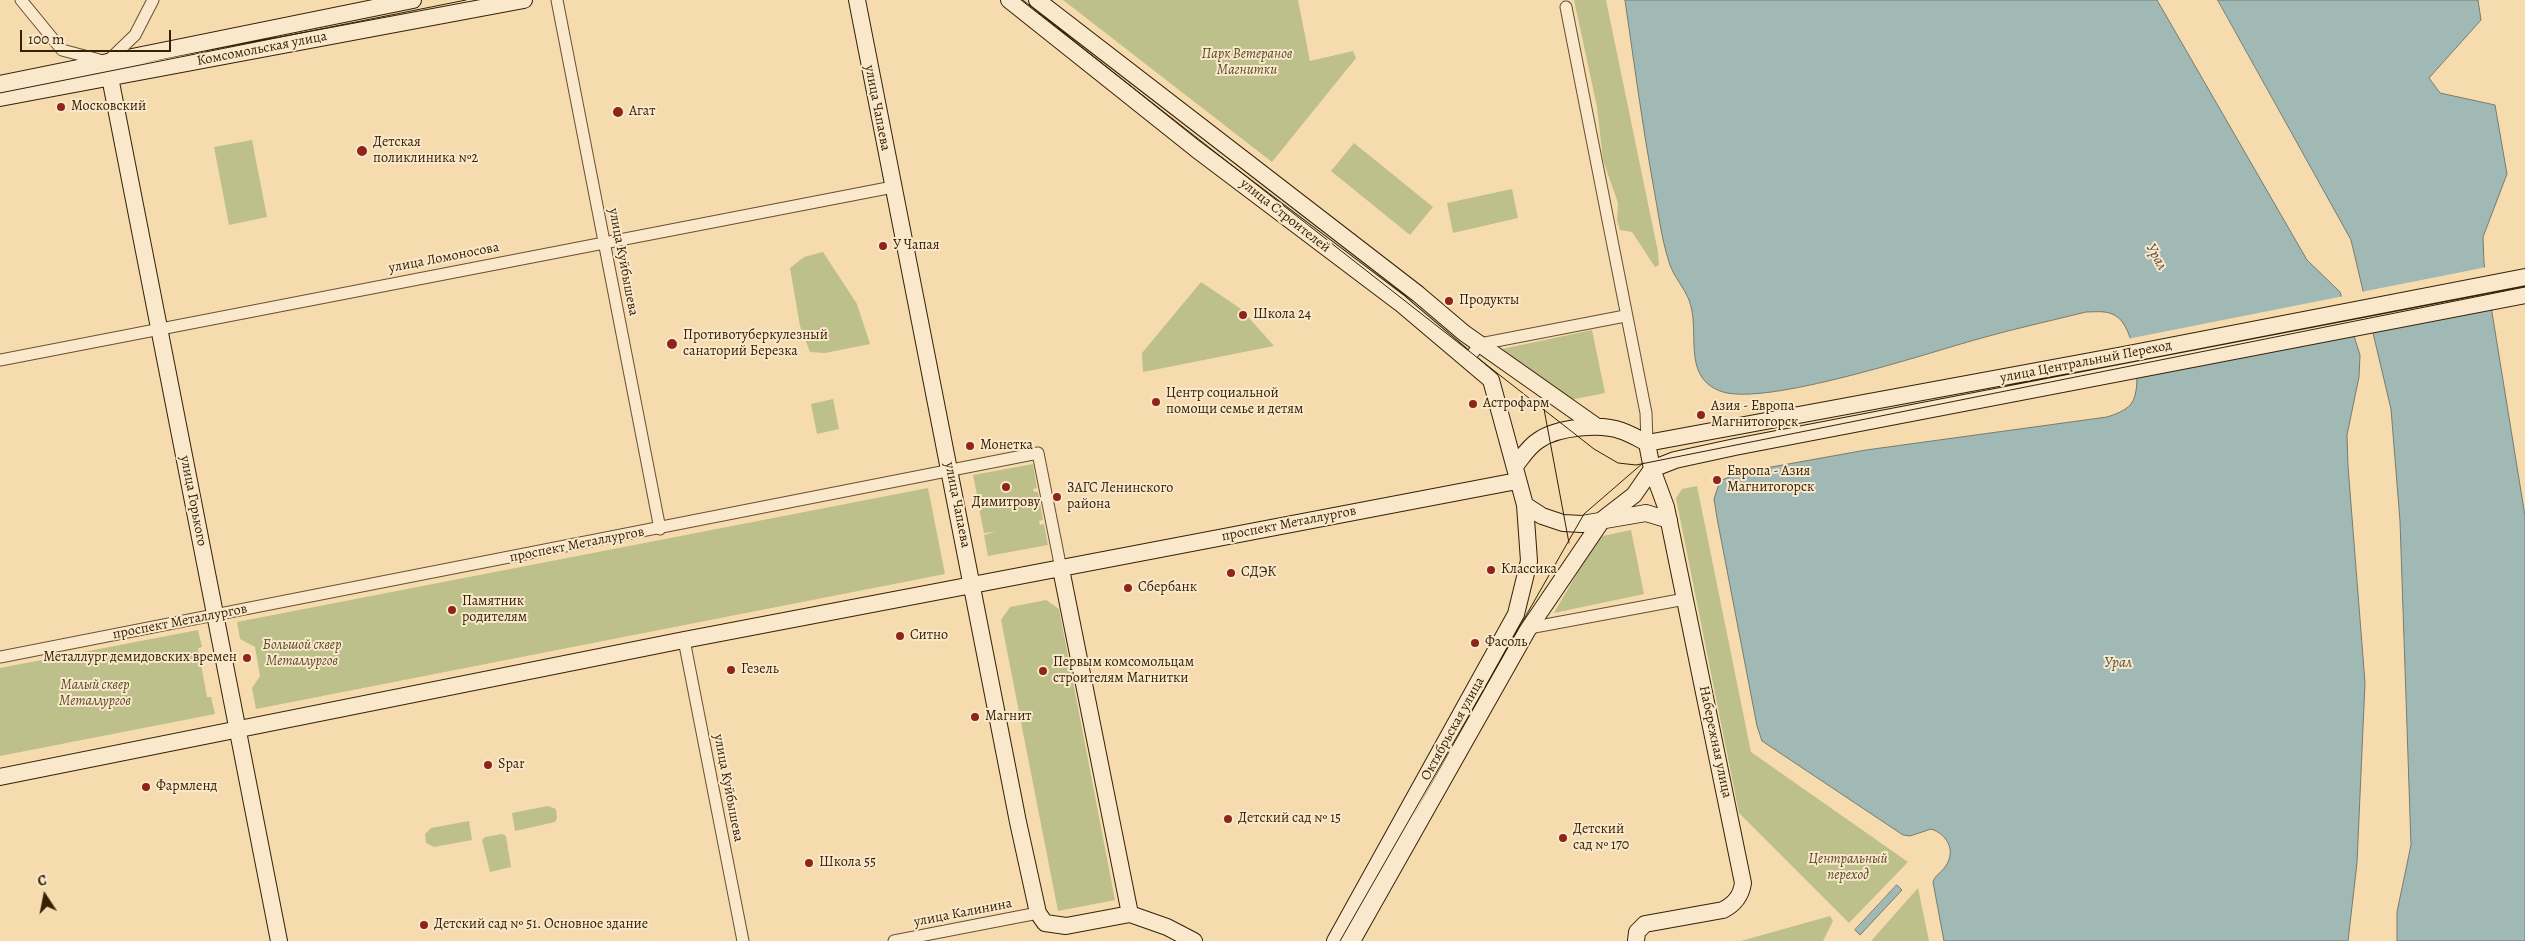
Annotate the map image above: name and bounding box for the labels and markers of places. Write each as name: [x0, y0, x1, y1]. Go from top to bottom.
place label: Московский: [71, 99, 146, 115]
marker: Московский: [55, 101, 67, 113]
place label: Агат: [629, 104, 655, 120]
marker: Агат: [611, 105, 625, 119]
place label: Детская поликлиника №2: [373, 135, 478, 168]
marker: Детская поликлиника №2: [355, 144, 369, 158]
place label: У Чапая: [893, 238, 940, 254]
marker: У Чапая: [877, 240, 889, 252]
place label: Продукты: [1459, 293, 1519, 309]
marker: Продукты: [1443, 295, 1455, 307]
place label: Школа 24: [1253, 307, 1311, 323]
marker: Школа 24: [1237, 309, 1249, 321]
place label: Противотуберкулезный санаторий Березка: [683, 328, 828, 361]
marker: Противотуберкулезный санаторий Березка: [665, 337, 679, 351]
place label: Центр социальной помощи семье и детям: [1166, 386, 1303, 418]
marker: Центр социальной помощи семье и детям: [1150, 396, 1162, 408]
place label: Астрофарм: [1483, 396, 1549, 412]
marker: Астрофарм: [1467, 398, 1479, 410]
place label: Азия - Европа Магнитогорск: [1711, 399, 1798, 432]
marker: Азия - Европа Магнитогорск: [1695, 409, 1707, 421]
place label: Монетка: [980, 438, 1033, 454]
marker: Монетка: [964, 440, 976, 452]
place label: Европа - Азия Магнитогорск: [1727, 464, 1814, 497]
marker: Европа - Азия Магнитогорск: [1711, 474, 1723, 486]
marker: Димитрову: [1000, 481, 1012, 493]
place label: ЗАГС Ленинского района: [1067, 481, 1173, 514]
marker: ЗАГС Ленинского района: [1051, 491, 1063, 503]
place label: Димитрову: [972, 495, 1040, 511]
place label: Классика: [1501, 562, 1557, 578]
marker: Классика: [1485, 564, 1497, 576]
place label: СДЭК: [1241, 565, 1276, 581]
marker: СДЭК: [1225, 567, 1237, 579]
place label: Сбербанк: [1138, 580, 1197, 596]
marker: Сбербанк: [1122, 582, 1134, 594]
place label: Памятник родителям: [462, 594, 527, 626]
marker: Памятник родителям: [446, 604, 458, 616]
place label: Ситно: [910, 628, 948, 644]
marker: Ситно: [894, 630, 906, 642]
place label: Фасоль: [1485, 635, 1527, 651]
marker: Фасоль: [1469, 637, 1481, 649]
place label: Металлург демидовских времен: [43, 650, 237, 666]
marker: Металлург демидовских времен: [241, 652, 253, 664]
place label: Первым комсомольцам строителям Магнитки: [1053, 655, 1194, 688]
place label: Гезель: [741, 662, 779, 678]
marker: Гезель: [725, 664, 737, 676]
marker: Первым комсомольцам строителям Магнитки: [1037, 665, 1049, 677]
place label: Магнит: [985, 709, 1032, 725]
marker: Магнит: [969, 711, 981, 723]
place label: Spar: [498, 757, 525, 773]
marker: Spar: [482, 759, 494, 771]
place label: Фармленд: [156, 779, 217, 795]
marker: Фармленд: [140, 781, 152, 793]
place label: Детский сад № 15: [1238, 811, 1341, 827]
marker: Детский сад № 15: [1222, 813, 1234, 825]
place label: Детский сад № 170: [1573, 822, 1629, 854]
marker: Детский сад № 170: [1557, 832, 1569, 844]
place label: Школа 55: [819, 855, 876, 871]
marker: Школа 55: [803, 857, 815, 869]
place label: Детский сад № 51. Основное здание: [434, 917, 648, 933]
marker: Детский сад № 51. Основное здание: [418, 919, 430, 931]

